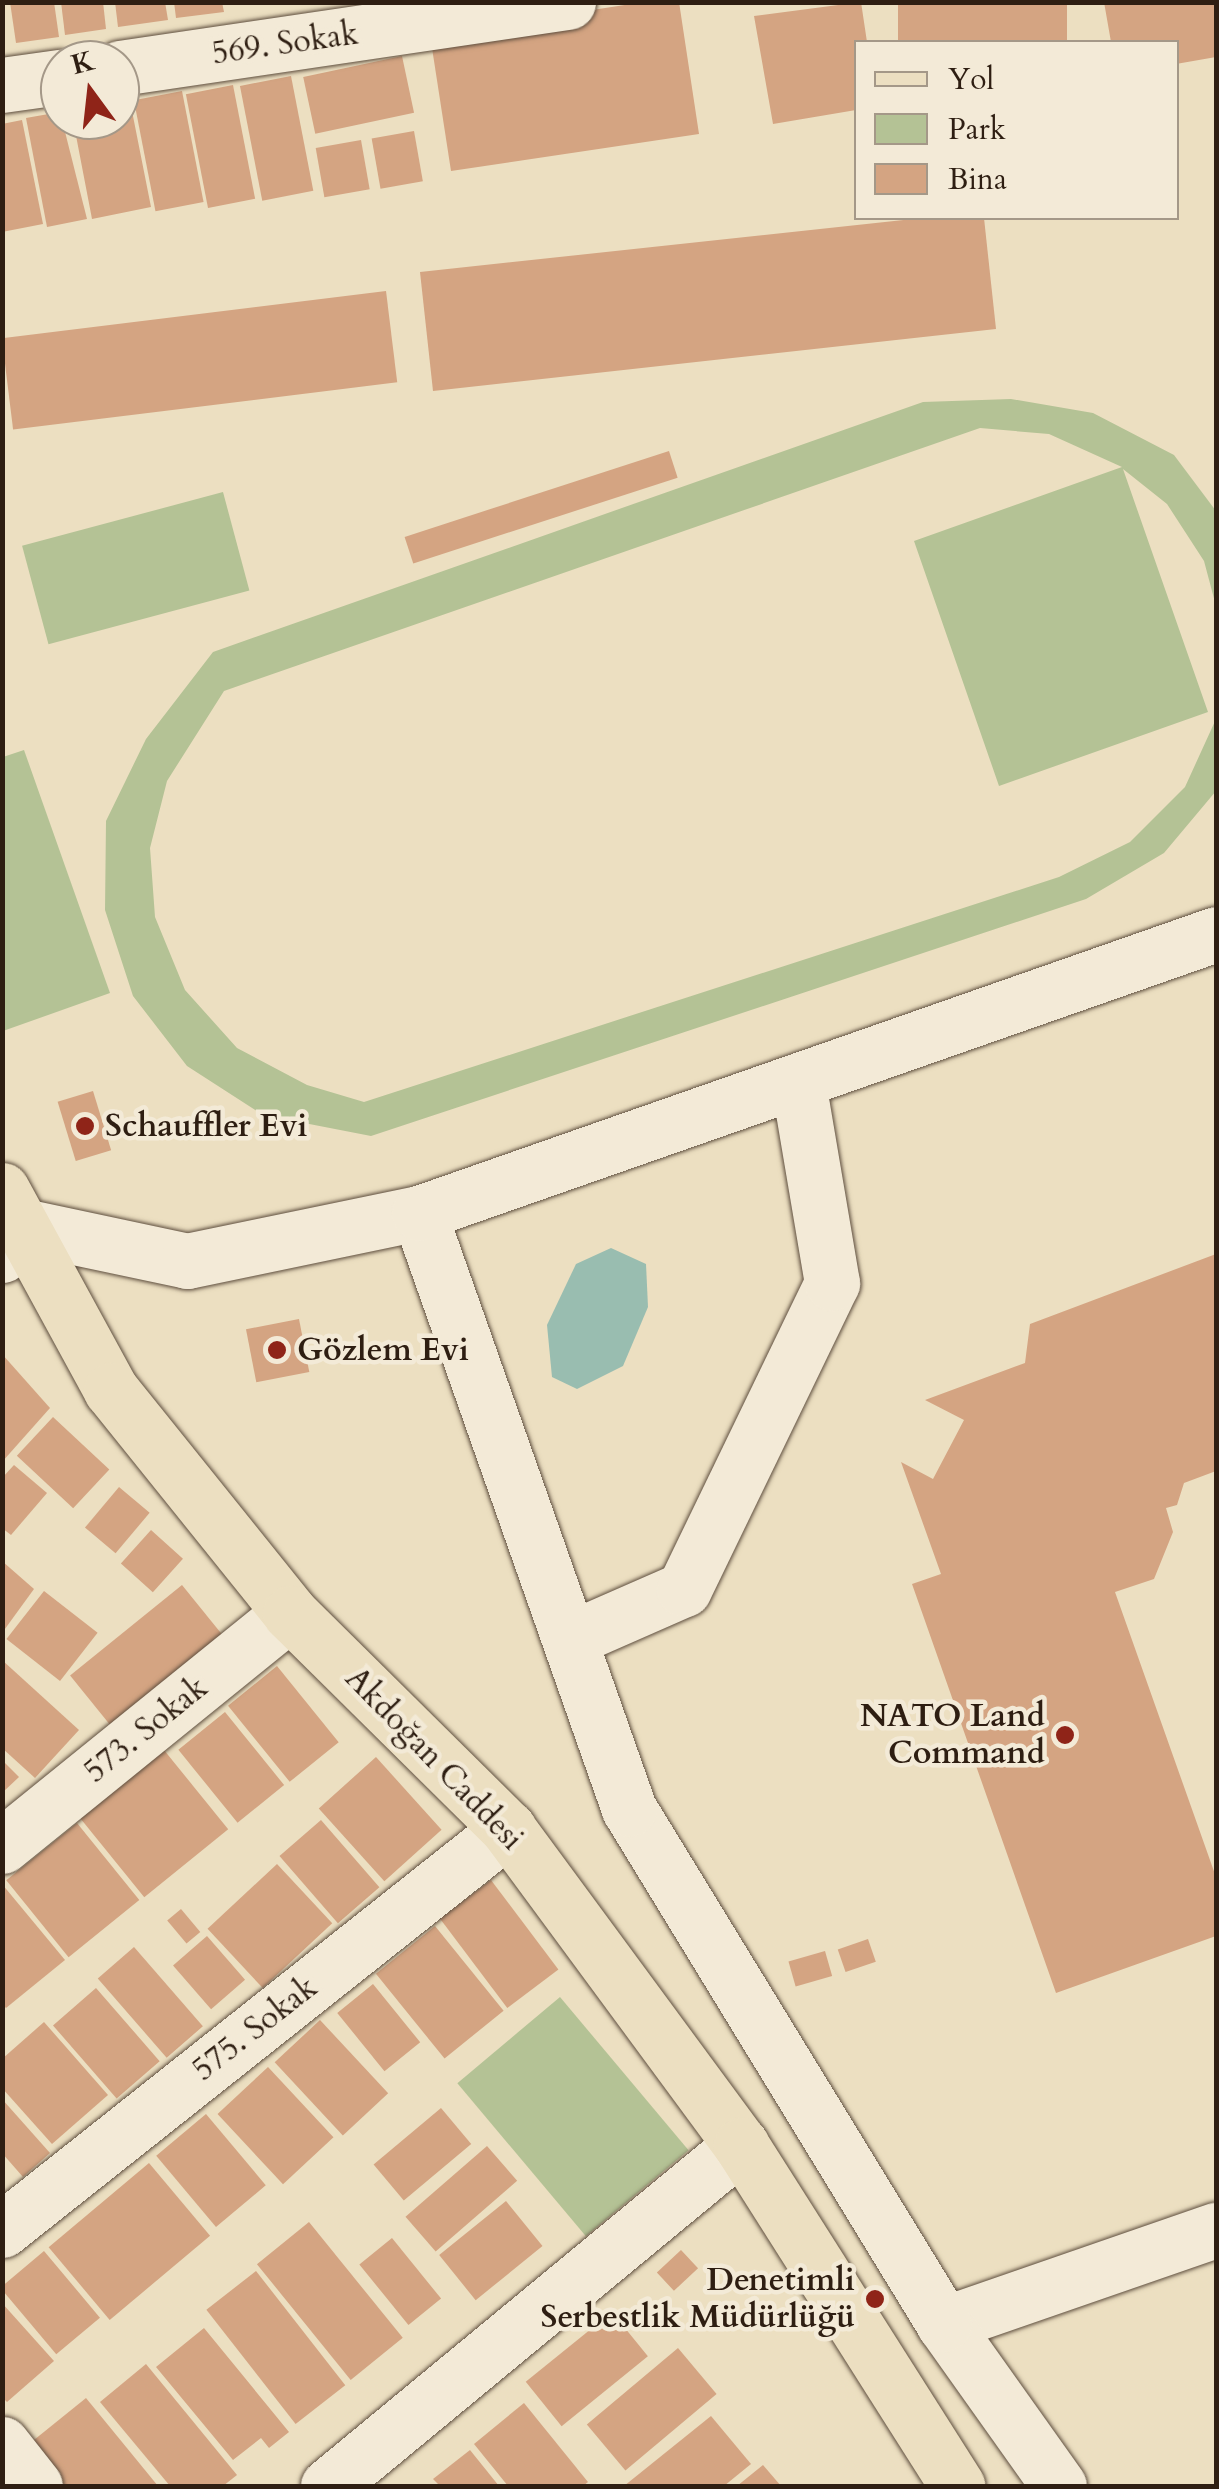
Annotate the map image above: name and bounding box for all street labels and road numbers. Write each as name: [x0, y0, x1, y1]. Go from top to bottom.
street label: 569. Sokak: [209, 15, 361, 73]
street label: Akdoğan Caddesi: [337, 1660, 531, 1858]
street label: 573. Sokak: [77, 1669, 215, 1791]
street label: 575. Sokak: [185, 1969, 325, 2089]

